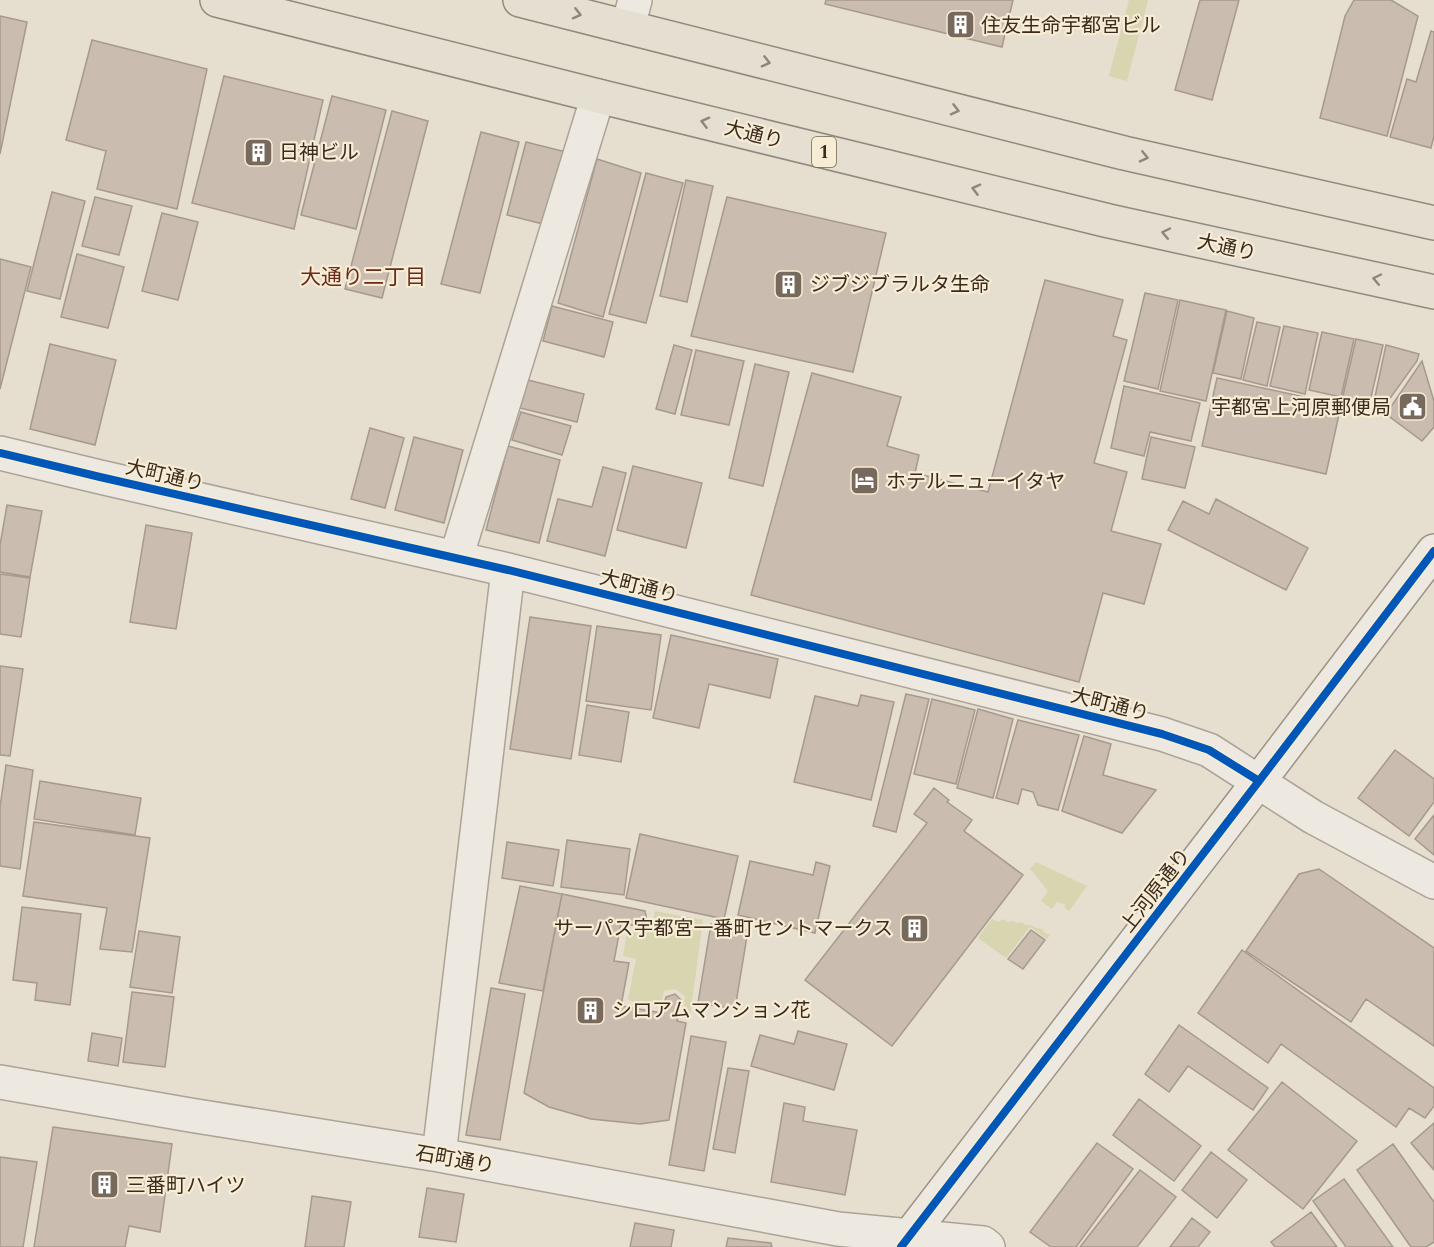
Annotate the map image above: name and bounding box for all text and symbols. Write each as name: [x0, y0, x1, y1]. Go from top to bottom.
one-way arrow: [571, 7, 581, 20]
building icon: 住友生命宇都宮ビル: [944, 9, 976, 41]
place label: 住友生命宇都宮ビル: [981, 11, 1161, 41]
one-way arrow: [760, 55, 771, 67]
one-way arrow: [950, 102, 960, 115]
street label: 大通り: [721, 113, 786, 157]
one-way arrow: [700, 117, 710, 130]
building icon: 日神ビル: [242, 136, 274, 168]
road number: 1: [812, 137, 836, 167]
place label: 日神ビル: [279, 138, 359, 168]
one-way arrow: [1139, 150, 1149, 163]
one-way arrow: [971, 183, 981, 196]
street label: 大通り: [1194, 227, 1259, 269]
one-way arrow: [1161, 228, 1171, 241]
district label: 大通り二丁目: [300, 262, 426, 294]
building icon: ジブジブラルタ生命: [773, 268, 805, 300]
place label: ジブジブラルタ生命: [810, 270, 990, 300]
one-way arrow: [1372, 273, 1382, 286]
public building icon: 宇都宮上河原郵便局: [1396, 391, 1428, 423]
place label: 宇都宮上河原郵便局: [1211, 393, 1391, 423]
street label: 大町通り: [122, 452, 207, 500]
hotel icon: ホテルニューイタヤ: [849, 465, 881, 497]
place label: ホテルニューイタヤ: [886, 467, 1065, 497]
street label: 大町通り: [596, 563, 681, 611]
street label: 大町通り: [1067, 681, 1152, 729]
street label: 上河原通り: [1113, 842, 1198, 939]
building icon: サーパス宇都宮一番町セントマークス: [898, 912, 930, 944]
place label: サーパス宇都宮一番町セントマークス: [554, 914, 893, 944]
building icon: シロアムマンション花: [575, 994, 607, 1026]
place label: シロアムマンション花: [612, 996, 811, 1026]
street label: 石町通り: [413, 1138, 497, 1182]
building icon: 三番町ハイツ: [89, 1169, 121, 1201]
place label: 三番町ハイツ: [126, 1171, 246, 1201]

